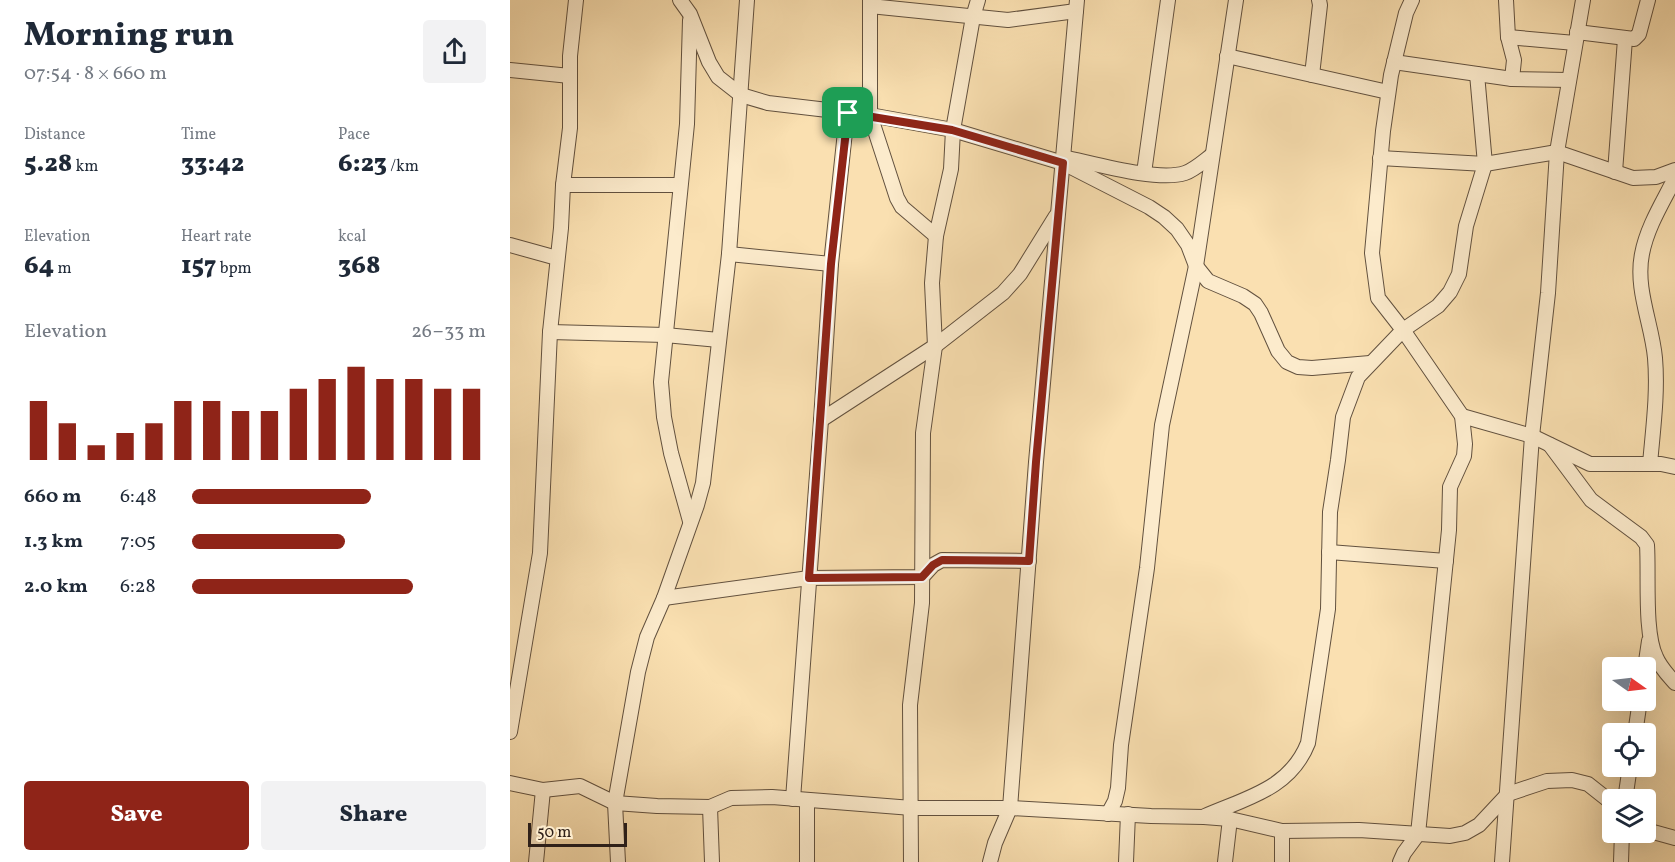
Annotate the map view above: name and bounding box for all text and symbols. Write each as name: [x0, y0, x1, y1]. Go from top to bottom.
text: Morning run: [24, 14, 234, 60]
button: share: [423, 20, 486, 83]
text: 07:54 · 8 × 660 m: [24, 60, 167, 88]
pin: [822, 87, 873, 138]
icon: arrive: [831, 96, 864, 129]
text: Distance: [24, 124, 85, 146]
text: Time: [181, 124, 216, 146]
text: Pace: [338, 124, 370, 146]
text: 5.28: [24, 146, 72, 182]
text: 33:42: [181, 146, 244, 182]
text: 6:23: [338, 146, 387, 182]
text: km: [72, 156, 98, 178]
text: /km: [387, 156, 419, 178]
text: Elevation: [24, 226, 91, 248]
text: Heart rate: [181, 226, 252, 248]
text: kcal: [338, 226, 366, 248]
text: 64: [24, 248, 54, 284]
text: 157: [181, 248, 216, 284]
text: 368: [338, 248, 381, 284]
text: m: [54, 258, 72, 280]
text: bpm: [216, 258, 252, 280]
text: Elevation: [24, 318, 107, 346]
text: 26–33 m: [411, 318, 486, 346]
text: 660 m: [24, 483, 82, 511]
text: 6:48: [120, 483, 157, 511]
text: 1.3 km: [24, 528, 83, 556]
text: 7:05: [120, 528, 156, 556]
text: 2.0 km: [24, 573, 88, 601]
text: 6:28: [120, 573, 156, 601]
north arrow: [1602, 657, 1656, 711]
map controls: [1602, 657, 1656, 843]
button: locate: [1602, 723, 1656, 777]
button: Save: [24, 781, 249, 850]
button: Share: [261, 781, 486, 850]
button: layers: [1602, 789, 1656, 843]
scale bar: [528, 820, 627, 848]
text: 50 m: [537, 822, 571, 844]

